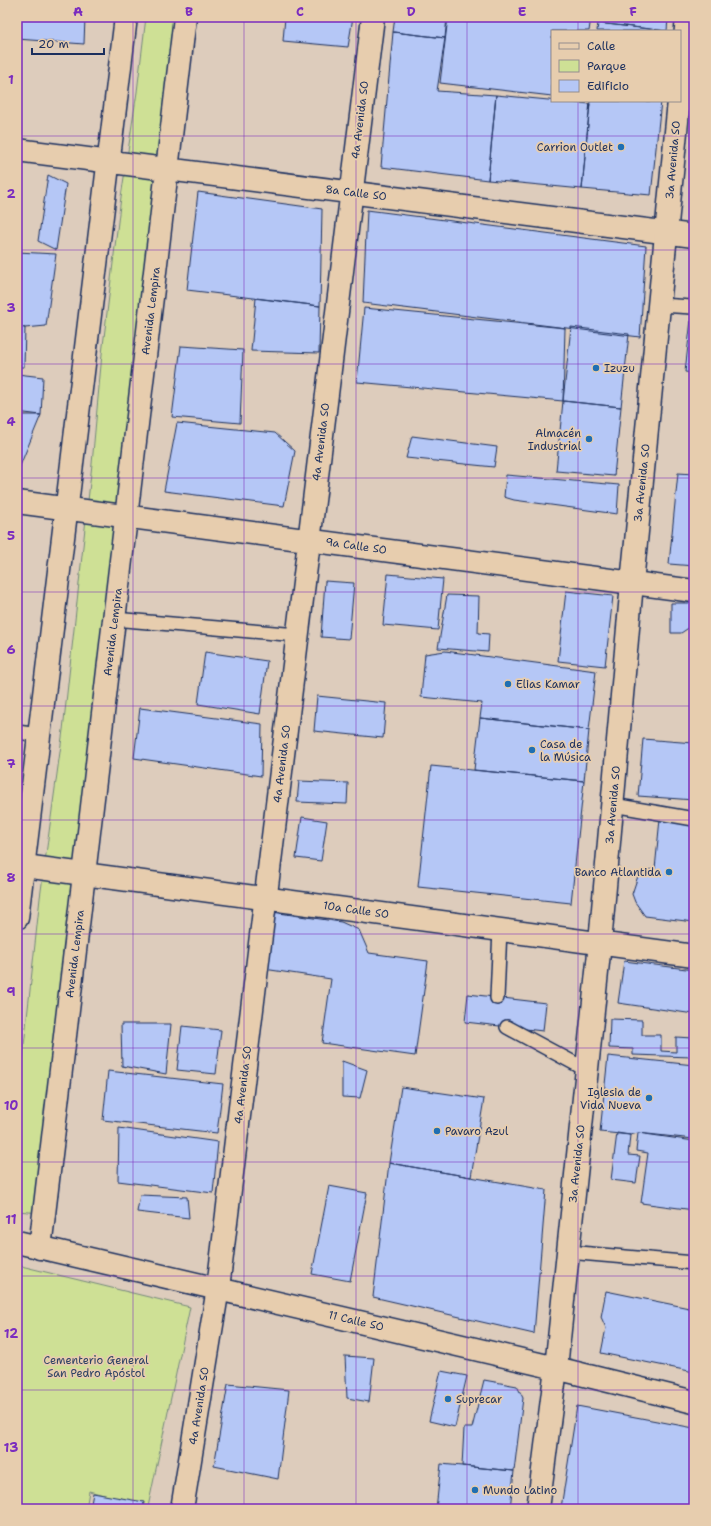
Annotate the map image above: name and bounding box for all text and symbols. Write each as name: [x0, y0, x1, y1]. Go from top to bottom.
text: A: [73, 3, 83, 20]
text: B: [185, 3, 193, 20]
text: C: [296, 3, 304, 20]
text: D: [406, 3, 416, 20]
text: E: [518, 3, 527, 20]
text: F: [629, 3, 637, 20]
scale bar: [32, 30, 104, 56]
legend: [551, 30, 681, 102]
text: 20 m: [38, 36, 69, 52]
text: Calle: [587, 38, 616, 54]
text: Parque: [587, 58, 626, 74]
text: 1: [8, 71, 14, 88]
text: Edificio: [587, 78, 629, 94]
street label: 4a Avenida SO: [348, 80, 372, 160]
street label: 3a Avenida SO: [662, 120, 684, 200]
place label: Carrion Outlet: [537, 140, 613, 155]
marker: Carrion Outlet: [616, 142, 626, 152]
street label: 8a Calle SO: [324, 182, 388, 204]
text: 2: [6, 185, 16, 202]
street label: Avenida Lempira: [138, 266, 164, 356]
text: 3: [6, 299, 16, 316]
place label: Izuzu: [604, 361, 635, 376]
marker: Izuzu: [591, 363, 601, 373]
street label: 4a Avenida SO: [309, 402, 333, 482]
text: 4: [6, 413, 16, 430]
place label: Almacén Industrial: [528, 426, 582, 454]
marker: Almacén Industrial: [584, 434, 594, 444]
street label: 3a Avenida SO: [630, 443, 654, 523]
text: 5: [7, 527, 15, 544]
street label: 9a Calle SO: [324, 534, 388, 558]
street label: Avenida Lempira: [100, 587, 126, 677]
text: 6: [6, 641, 16, 658]
place label: Elias Kamar: [516, 677, 580, 692]
marker: Elias Kamar: [503, 679, 513, 689]
street label: 4a Avenida SO: [270, 724, 294, 804]
place label: Casa de la Música: [540, 737, 591, 765]
marker: Casa de la Música: [527, 745, 537, 755]
text: 7: [6, 755, 16, 772]
street label: 3a Avenida SO: [602, 765, 624, 845]
place label: Banco Atlantida: [575, 865, 661, 880]
marker: Banco Atlantida: [664, 867, 674, 877]
text: 8: [6, 869, 16, 886]
street label: 10a Calle SO: [322, 898, 390, 922]
street label: Avenida Lempira: [62, 909, 88, 999]
text: 9: [6, 983, 16, 1000]
street label: 4a Avenida SO: [231, 1045, 255, 1125]
place label: Iglesia de Vida Nueva: [580, 1085, 641, 1113]
marker: Iglesia de Vida Nueva: [644, 1093, 654, 1103]
text: 10: [4, 1097, 18, 1114]
place label: Pavaro Azul: [445, 1124, 509, 1139]
street label: 3a Avenida SO: [565, 1124, 589, 1204]
marker: Pavaro Azul: [432, 1126, 442, 1136]
text: 11: [5, 1211, 17, 1228]
street label: 11 Calle SO: [327, 1307, 385, 1335]
text: 12: [4, 1325, 18, 1342]
park label: Cementerio General San Pedro Apóstol: [43, 1353, 149, 1381]
street label: 4a Avenida SO: [185, 1366, 213, 1446]
place label: Suprecar: [456, 1392, 502, 1407]
marker: Suprecar: [443, 1394, 453, 1404]
text: 13: [4, 1439, 18, 1456]
place label: Mundo Latino: [483, 1483, 557, 1498]
marker: Mundo Latino: [470, 1485, 480, 1495]

